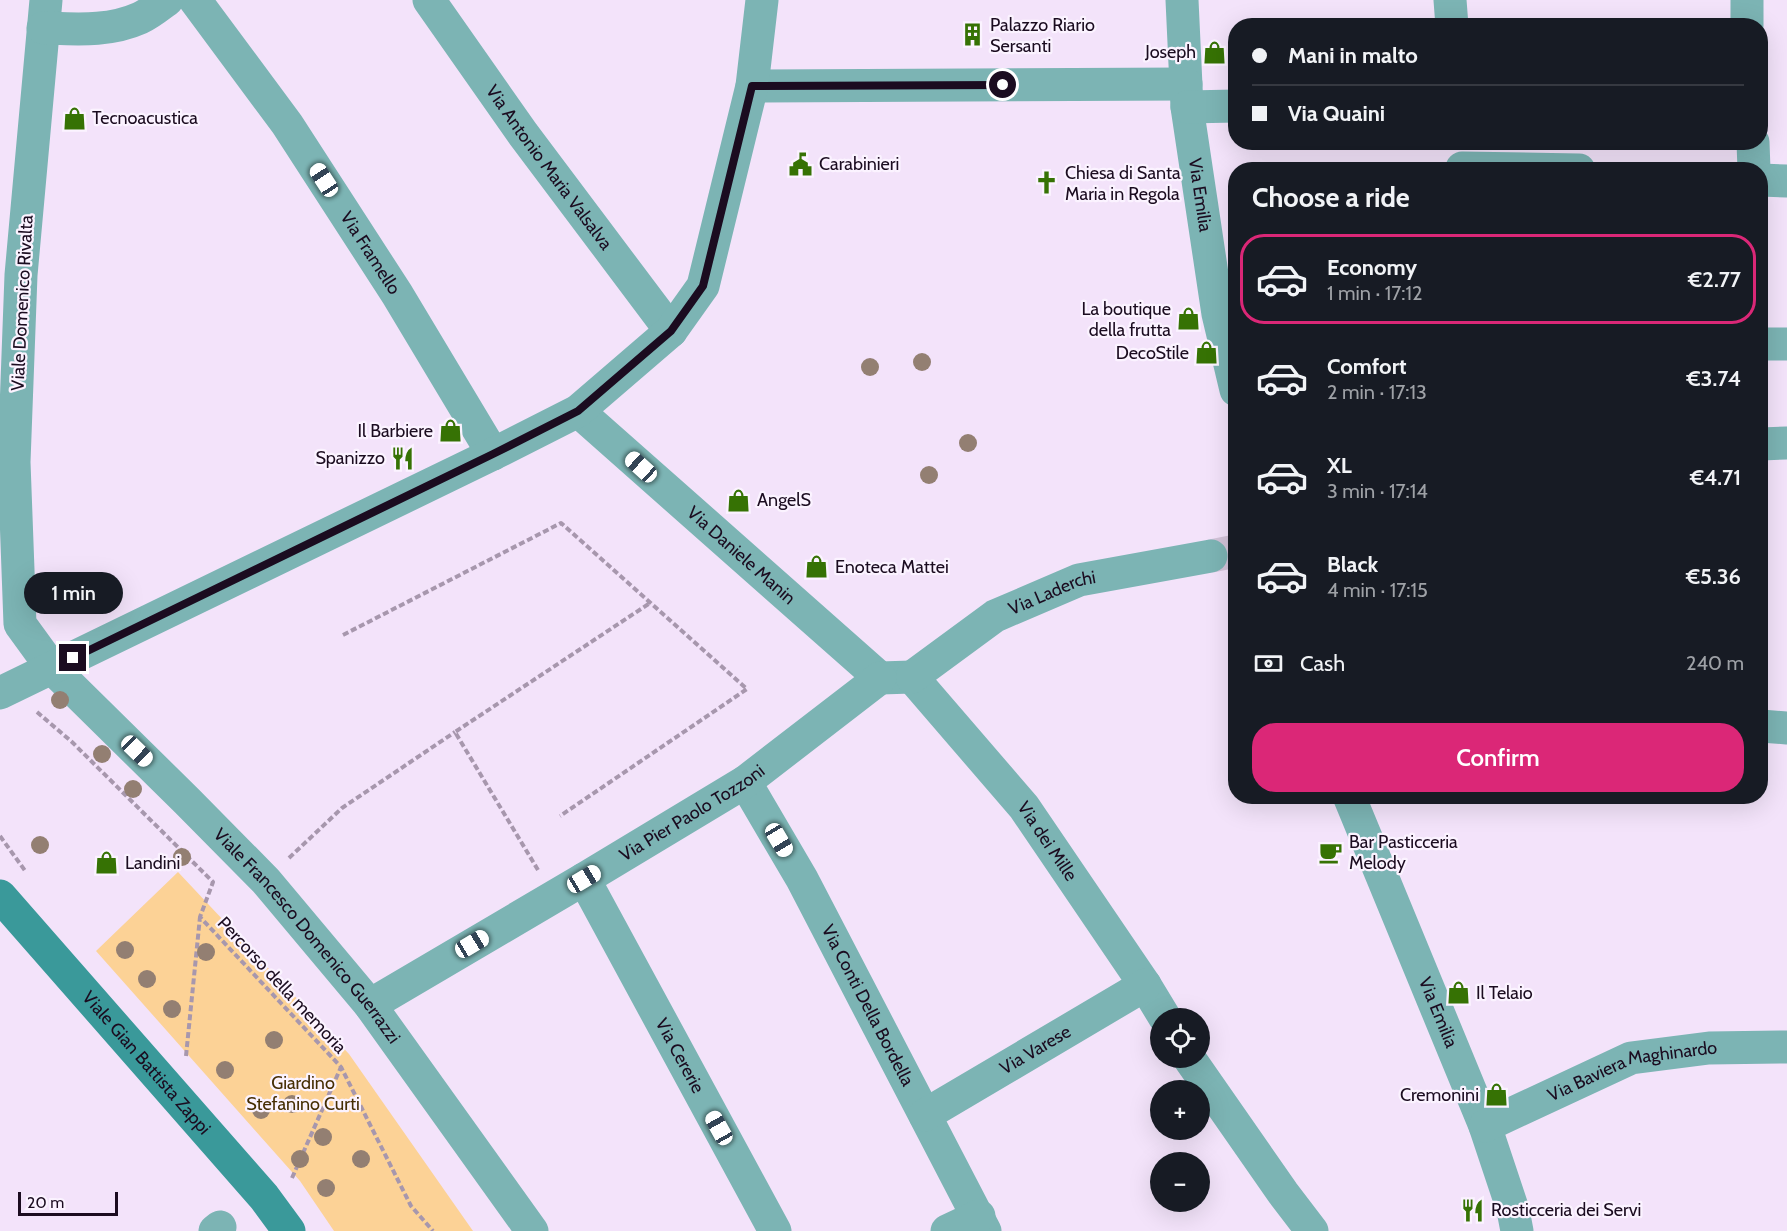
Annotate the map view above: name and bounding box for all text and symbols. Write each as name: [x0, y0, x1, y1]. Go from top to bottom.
place label: Palazzo Riario Sersanti: [990, 14, 1095, 57]
building icon: Palazzo Riario Sersanti: [959, 22, 985, 48]
shop icon: Joseph: [1201, 39, 1227, 65]
place label: Joseph: [1144, 41, 1196, 63]
text: Mani in malto: [1288, 42, 1418, 69]
route start: [989, 71, 1016, 98]
street label: Via Antonio Maria Valsalva: [481, 81, 617, 254]
text: Via Quaini: [1288, 100, 1385, 127]
shop icon: Tecnoacustica: [61, 105, 87, 131]
place label: Tecnoacustica: [92, 107, 198, 129]
public building icon: Carabinieri: [788, 151, 814, 177]
place label: Carabinieri: [819, 153, 899, 175]
street label: Via Emilia: [1184, 156, 1217, 234]
car: [307, 160, 341, 200]
place label: Chiesa di Santa Maria in Regola: [1065, 162, 1181, 205]
church icon: Chiesa di Santa Maria in Regola: [1034, 170, 1060, 196]
text: Choose a ride: [1252, 181, 1410, 214]
street label: Via Framello: [336, 207, 405, 299]
street label: Viale Domenico Rivalta: [6, 214, 38, 392]
icon: car: [1255, 252, 1309, 306]
text: Economy: [1327, 254, 1417, 281]
text: €2.77: [1688, 266, 1741, 293]
text: 1 min · 17:12: [1327, 281, 1422, 305]
place label: La boutique della frutta: [1081, 298, 1171, 341]
shop icon: La boutique della frutta: [1176, 306, 1202, 332]
shop icon: DecoStile: [1194, 340, 1220, 366]
place label: DecoStile: [1116, 342, 1189, 364]
icon: car: [1255, 351, 1309, 405]
text: Comfort: [1327, 353, 1406, 380]
text: €3.74: [1686, 365, 1741, 392]
text: 2 min · 17:13: [1327, 380, 1427, 404]
shop icon: Il Barbiere: [438, 418, 464, 444]
place label: Il Barbiere: [358, 420, 433, 442]
restaurant icon: Spanizzo: [390, 445, 416, 471]
place label: Spanizzo: [315, 447, 385, 469]
car: [622, 448, 660, 486]
icon: car: [1255, 450, 1309, 504]
text: XL: [1327, 452, 1352, 479]
text: €4.71: [1690, 464, 1741, 491]
text: 3 min · 17:14: [1327, 479, 1428, 503]
shop icon: AngelS: [726, 487, 752, 513]
place label: AngelS: [757, 489, 811, 511]
street label: Via Daniele Manin: [683, 502, 800, 609]
icon: car: [1255, 549, 1309, 603]
text: Black: [1327, 551, 1378, 578]
shop icon: Enoteca Mattei: [804, 554, 830, 580]
place label: Enoteca Mattei: [835, 556, 949, 578]
text: €5.36: [1686, 563, 1741, 590]
street label: Via Laderchi: [1005, 566, 1098, 620]
callout: 1 min: [23, 571, 122, 613]
text: 4 min · 17:15: [1327, 578, 1428, 602]
text: 1 min: [51, 581, 96, 605]
route end: [59, 644, 86, 671]
icon: cash: [1252, 647, 1285, 680]
text: Cash: [1300, 650, 1345, 677]
text: 240 m: [1686, 651, 1744, 675]
button: Confirm: [1252, 723, 1744, 792]
car: [118, 732, 156, 770]
street label: Via Pier Paolo Tozzoni: [615, 760, 769, 866]
street label: Via dei Mille: [1013, 797, 1082, 885]
car: [762, 820, 796, 860]
street label: Viale Francesco Domenico Guerrazzi: [209, 823, 405, 1048]
place label: Bar Pasticceria Melody: [1349, 831, 1458, 874]
cafe icon: Bar Pasticceria Melody: [1318, 839, 1344, 865]
shop icon: Landini: [94, 850, 120, 876]
place label: Landini: [125, 852, 180, 874]
car: [564, 862, 604, 896]
street label: Percorso della memoria: [213, 912, 351, 1058]
street label: Via Conti Della Bordella: [817, 921, 919, 1090]
car: [452, 927, 492, 961]
street label: Via Emilia: [1414, 974, 1463, 1051]
shop icon: Il Telaio: [1445, 980, 1471, 1006]
place label: Il Telaio: [1476, 982, 1533, 1004]
street label: Viale Gian Battista Zappi: [77, 986, 215, 1139]
map controls: [1150, 1008, 1210, 1212]
button: locate: [1150, 1008, 1210, 1068]
street label: Via Cererie: [651, 1014, 709, 1097]
street label: Via Varese: [996, 1020, 1075, 1079]
street label: Via Baviera Maghinardo: [1544, 1037, 1717, 1106]
park label: Giardino Stefanino Curti: [246, 1072, 360, 1115]
button: +: [1150, 1080, 1210, 1140]
shop icon: Cremonini: [1484, 1082, 1510, 1108]
place label: Cremonini: [1400, 1084, 1479, 1106]
car: [702, 1108, 736, 1148]
button: −: [1150, 1152, 1210, 1212]
scale bar: [18, 1189, 118, 1216]
text: 20 m: [27, 1193, 64, 1212]
restaurant icon: Rosticceria dei Servi: [1460, 1197, 1486, 1223]
place label: Rosticceria dei Servi: [1491, 1199, 1641, 1221]

